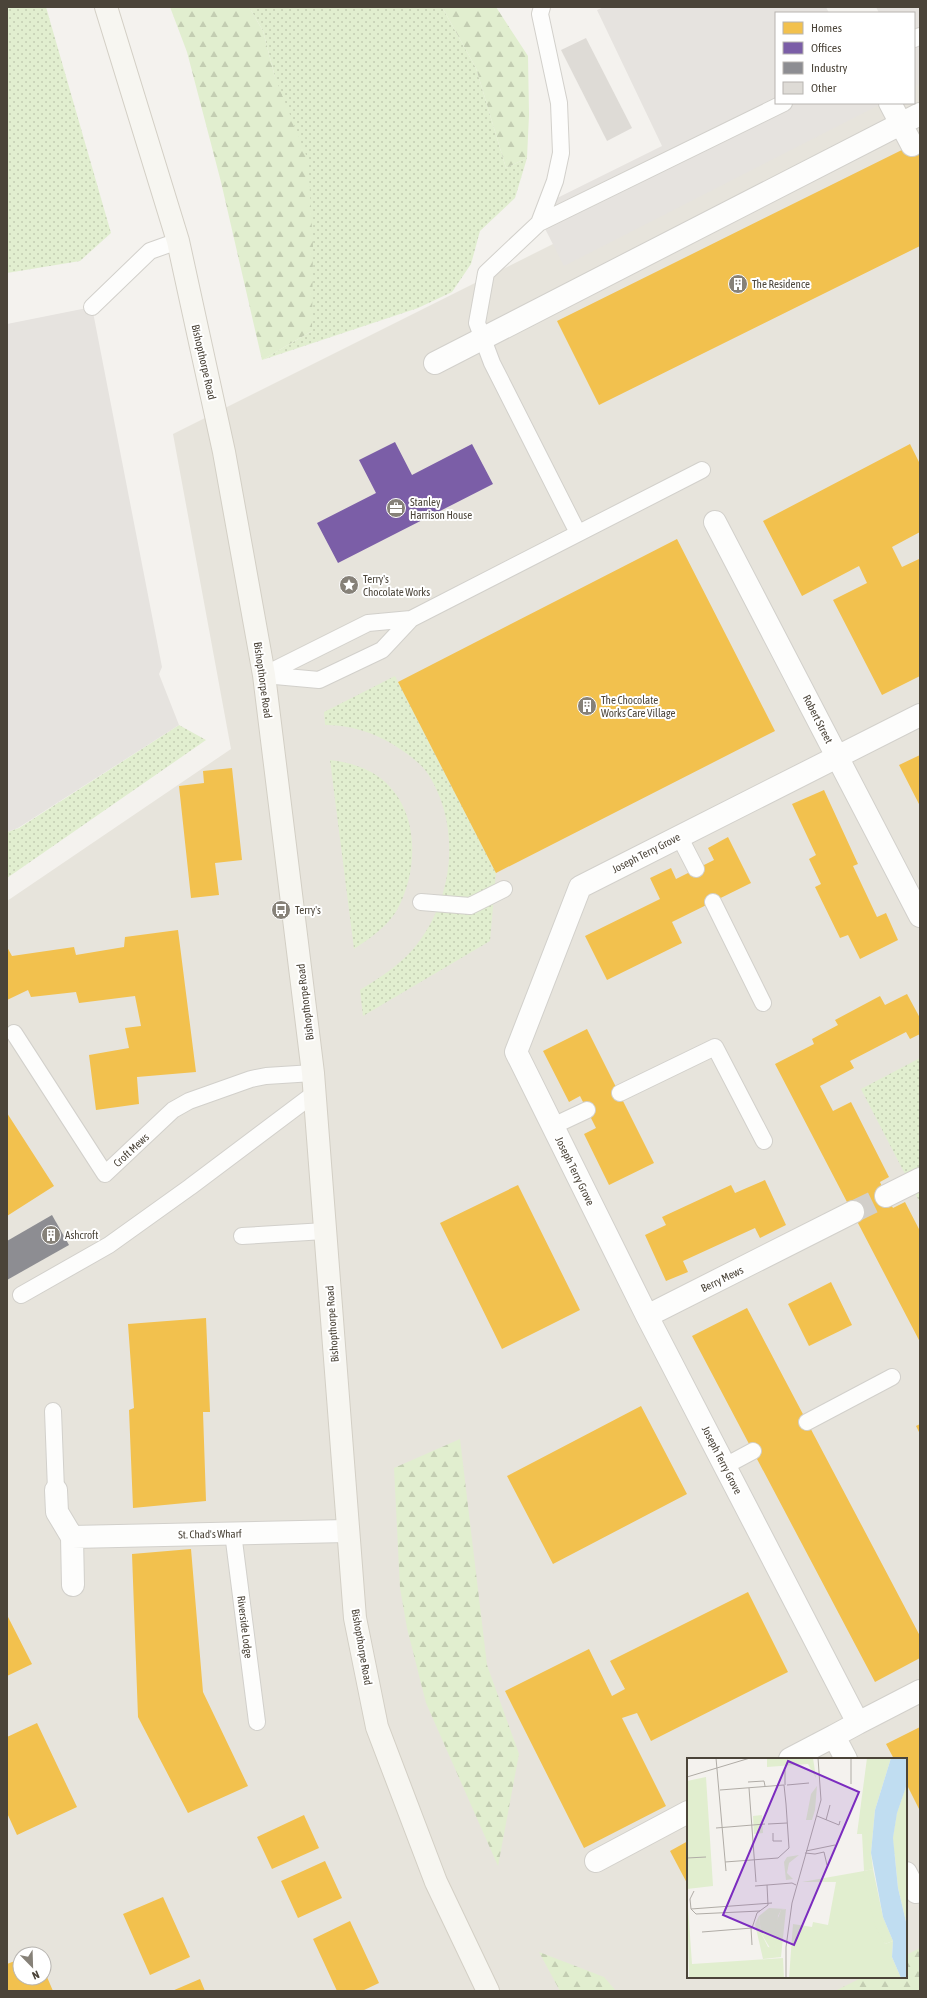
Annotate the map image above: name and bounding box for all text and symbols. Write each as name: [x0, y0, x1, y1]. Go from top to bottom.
legend: [775, 12, 915, 104]
text: Homes: [811, 21, 842, 35]
text: Offices: [811, 41, 841, 55]
text: Industry: [811, 61, 848, 75]
text: Other: [811, 81, 837, 95]
building icon: The Residence: [727, 273, 749, 295]
place label: The Residence: [752, 278, 810, 290]
street label: Bishopthorpe Road: [189, 323, 219, 401]
place label: Stanley Harrison House: [410, 496, 472, 521]
office icon: Stanley Harrison House: [385, 497, 407, 519]
place label: Terry's Chocolate Works: [363, 573, 430, 598]
place icon: Terry's Chocolate Works: [338, 574, 360, 596]
street label: Bishopthorpe Road: [252, 641, 274, 719]
street label: Robert Street: [801, 693, 835, 745]
place label: The Chocolate Works Care Village: [601, 694, 675, 719]
building icon: The Chocolate Works Care Village: [576, 695, 598, 717]
street label: Joseph Terry Grove: [610, 831, 682, 875]
bus stop icon: Terry's: [270, 899, 292, 921]
place label: Terry's: [295, 904, 321, 916]
street label: Bishopthorpe Road: [294, 963, 316, 1041]
street label: Croft Mews: [111, 1131, 151, 1169]
street label: Joseph Terry Grove: [553, 1135, 597, 1207]
building icon: Ashcroft: [40, 1224, 62, 1246]
place label: Ashcroft: [65, 1229, 98, 1241]
street label: Berry Mews: [699, 1264, 745, 1294]
street label: Bishopthorpe Road: [323, 1285, 341, 1363]
street label: Joseph Terry Grove: [700, 1424, 744, 1496]
street label: St. Chad's Wharf: [178, 1527, 242, 1541]
street label: Riverside Lodge: [235, 1595, 255, 1659]
street label: Bishopthorpe Road: [349, 1608, 375, 1686]
inset map: [687, 1758, 907, 1978]
north arrow: [12, 1946, 52, 1986]
text: N: [31, 1968, 41, 1982]

